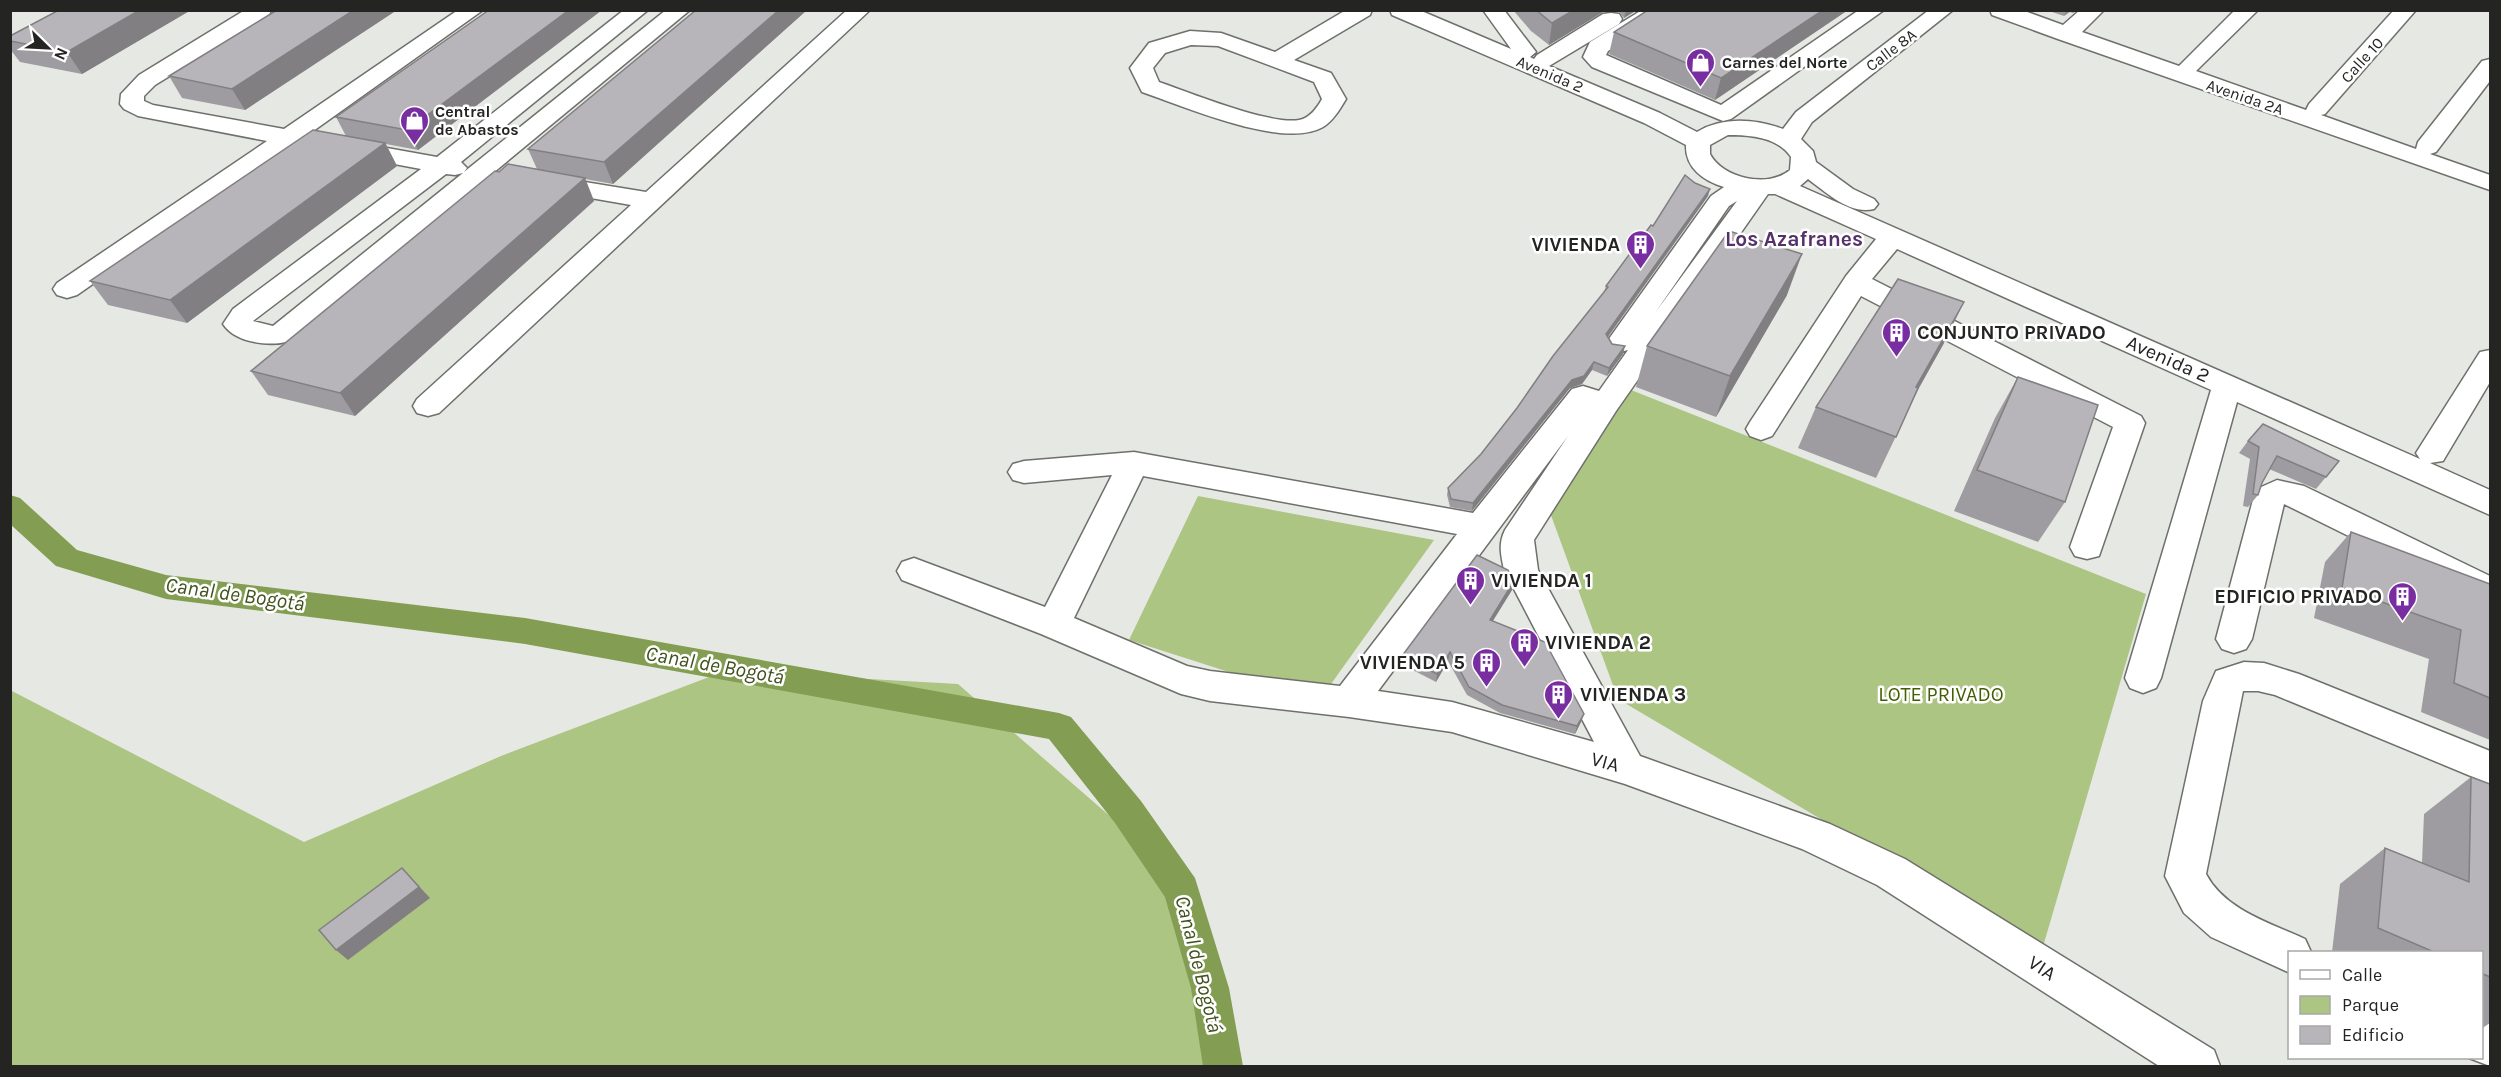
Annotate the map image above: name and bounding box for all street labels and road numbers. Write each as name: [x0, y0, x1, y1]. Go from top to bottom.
street label: Calle 8A: [1862, 25, 1920, 75]
street label: Calle 10: [2337, 33, 2387, 87]
street label: Avenida 2: [1514, 51, 1586, 97]
street label: Avenida 2A: [2204, 75, 2286, 119]
street label: Avenida 2: [2123, 330, 2213, 388]
street label: VIA: [1588, 747, 1622, 777]
street label: VIA: [2024, 951, 2060, 985]

